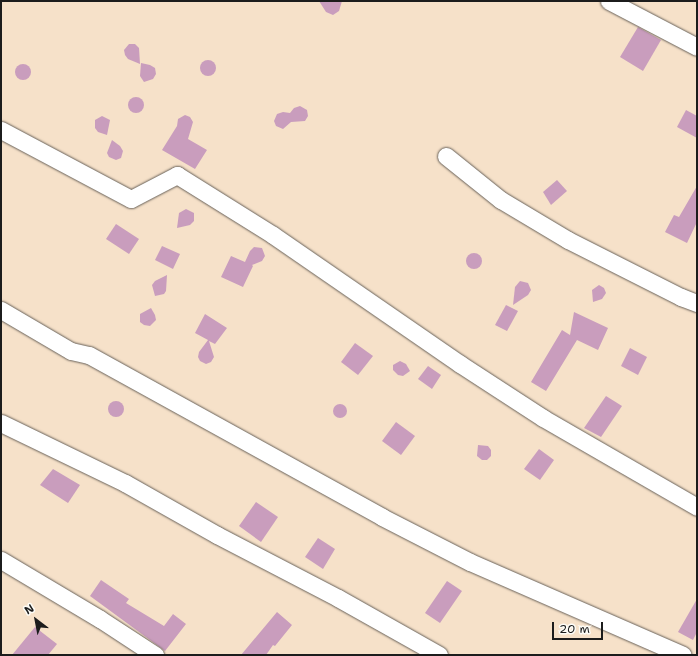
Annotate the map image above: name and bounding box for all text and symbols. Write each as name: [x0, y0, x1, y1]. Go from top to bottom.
north arrow: [16, 600, 56, 640]
text: N: [22, 601, 37, 618]
scale bar: [554, 614, 605, 640]
text: 20 m: [559, 621, 590, 637]

